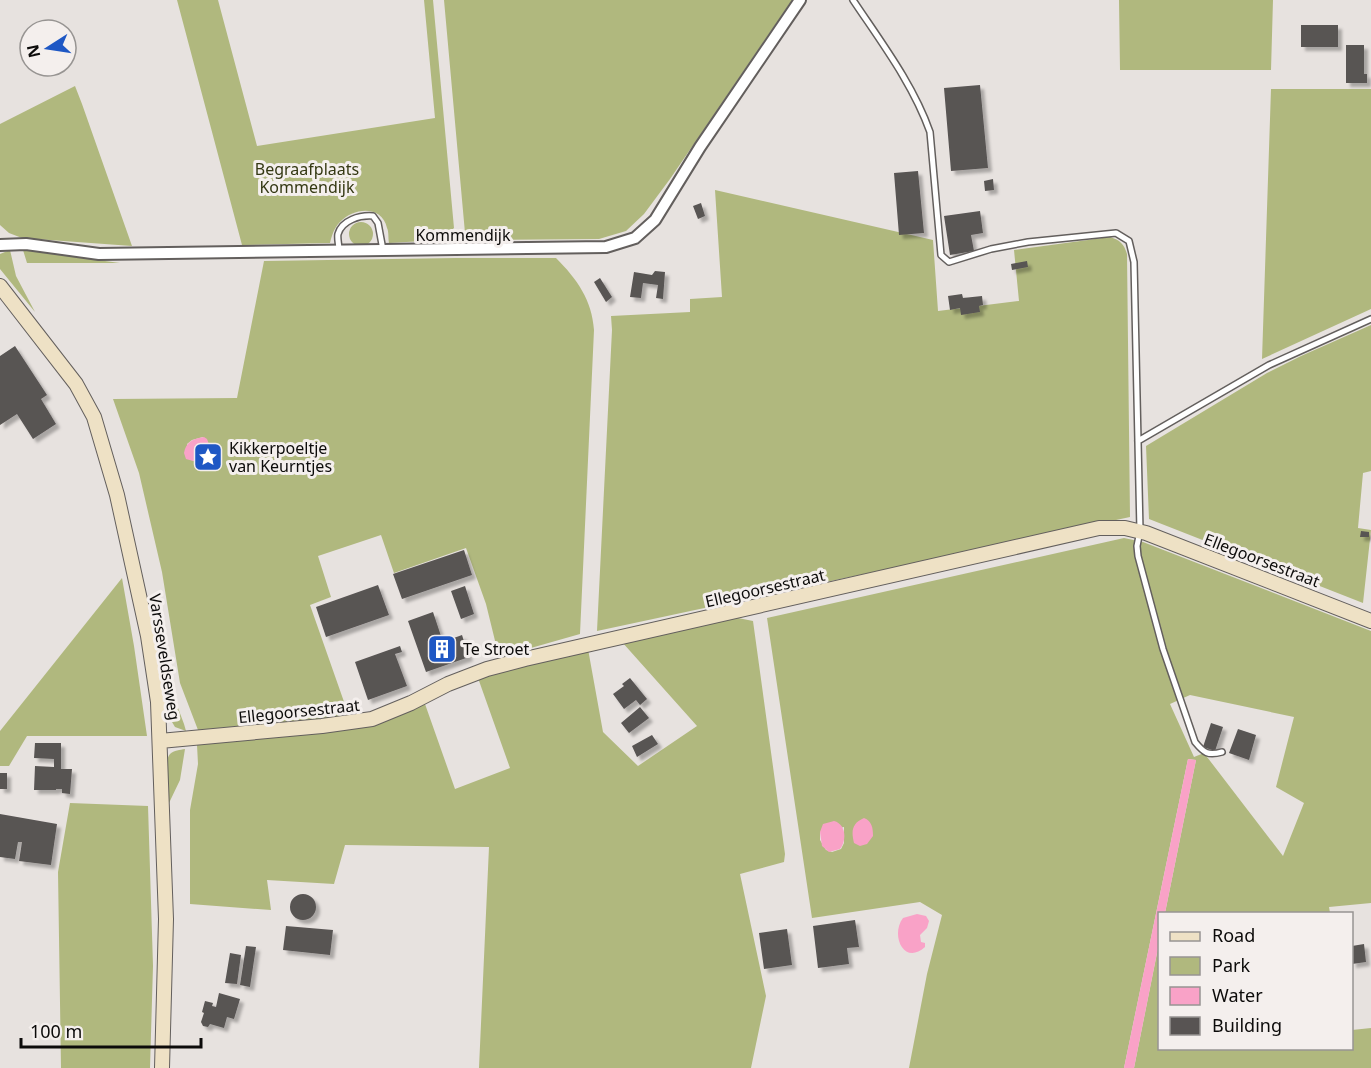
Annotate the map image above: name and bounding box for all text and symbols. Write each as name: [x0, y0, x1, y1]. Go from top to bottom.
north arrow: [18, 18, 78, 78]
text: N: [21, 42, 45, 60]
park label: Begraafplaats Kommendijk: [255, 158, 359, 198]
street label: Kommendijk: [415, 224, 511, 246]
place label: Kikkerpoeltje van Keurntjes: [229, 437, 332, 477]
place icon: Kikkerpoeltje van Keurntjes: [192, 441, 224, 473]
street label: Ellegoorsestraat: [1201, 528, 1323, 592]
street label: Ellegoorsestraat: [703, 563, 827, 612]
street label: Varsseveldseweg: [144, 592, 186, 722]
building icon: Te Stroet: [426, 633, 458, 665]
place label: Te Stroet: [463, 638, 530, 660]
street label: Ellegoorsestraat: [237, 694, 361, 728]
legend: [1158, 912, 1353, 1050]
text: Road: [1212, 923, 1255, 947]
text: Park: [1212, 953, 1250, 977]
text: Water: [1212, 983, 1263, 1007]
scale bar: [21, 1011, 201, 1049]
text: Building: [1212, 1013, 1282, 1037]
text: 100 m: [30, 1019, 82, 1043]

